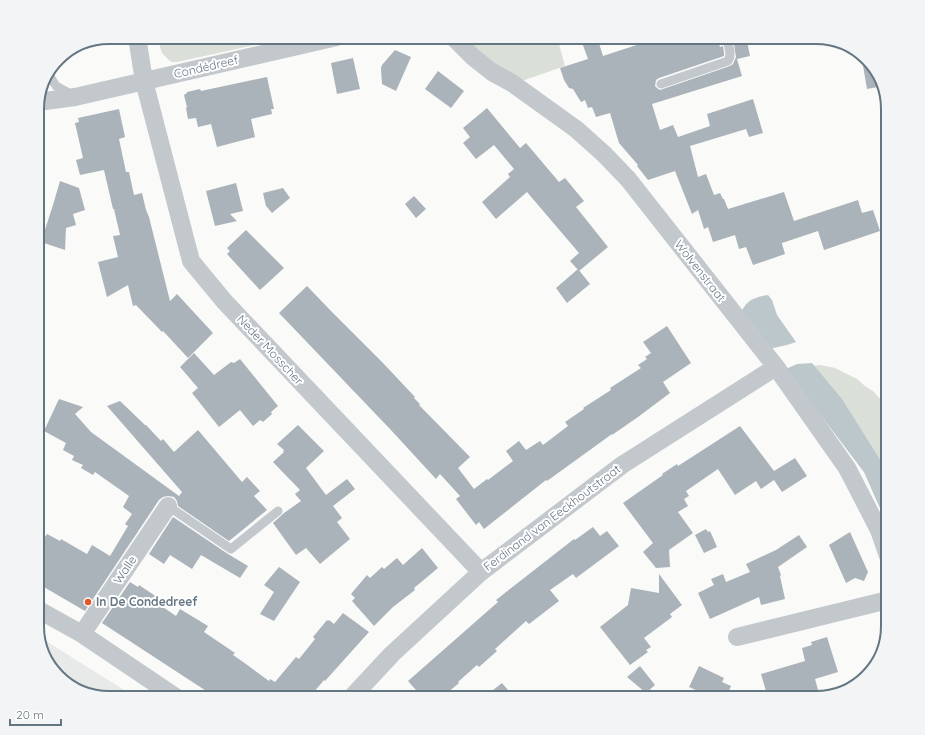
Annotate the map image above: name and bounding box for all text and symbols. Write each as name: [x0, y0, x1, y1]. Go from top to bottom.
street label: Condédreef: [172, 52, 240, 81]
street label: Wolvenstraat: [672, 237, 729, 304]
street label: Neder Mosscher: [234, 312, 307, 388]
street label: Ferdinand van Eeckhoutstraat: [480, 461, 623, 574]
street label: Walle: [110, 553, 140, 587]
place label: In De Condedreef: [96, 594, 198, 609]
marker: In De Condedreef: [83, 597, 93, 607]
scale bar: [10, 701, 61, 727]
text: 20 m: [16, 707, 44, 722]

